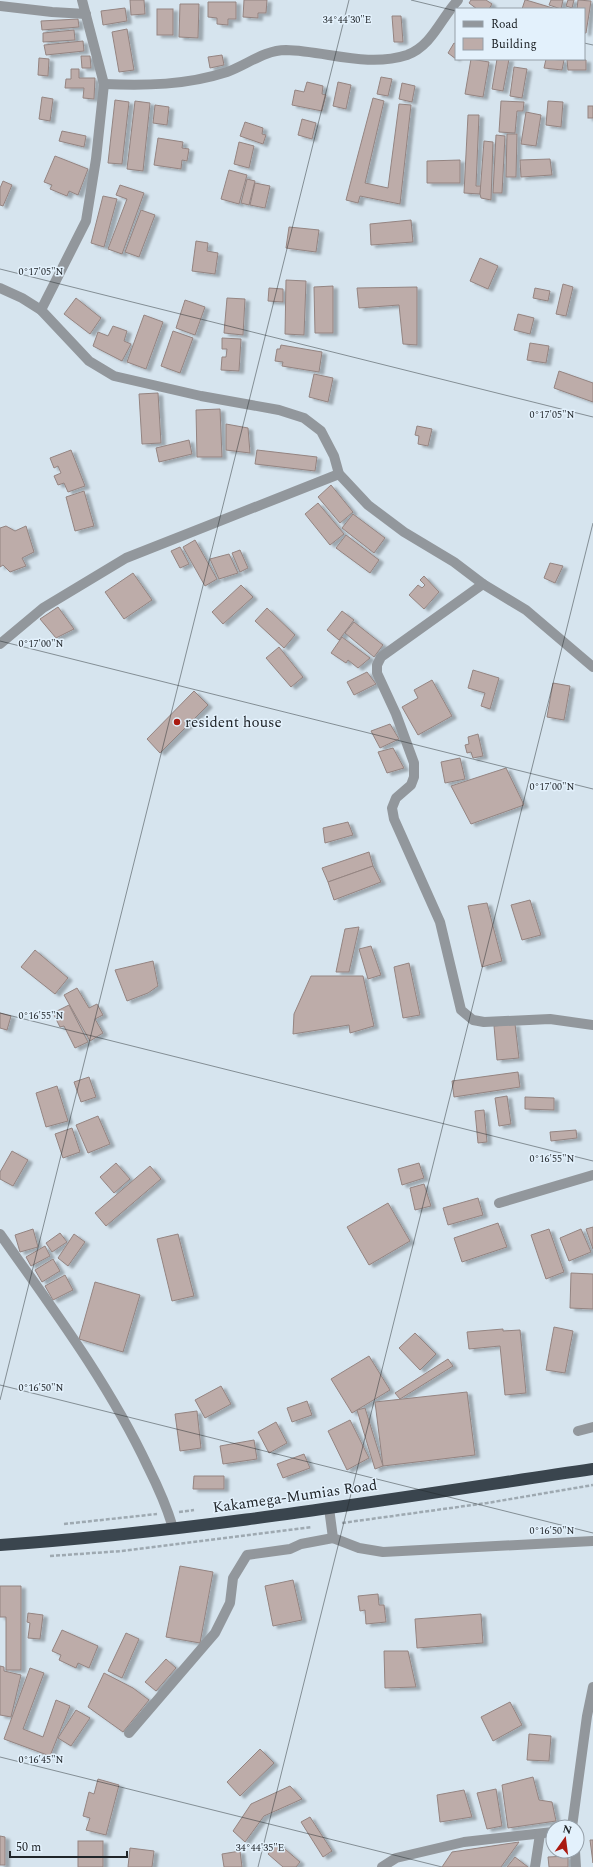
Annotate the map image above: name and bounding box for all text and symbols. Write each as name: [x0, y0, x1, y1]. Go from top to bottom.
legend: [455, 8, 585, 60]
text: 34°44'30"E: [323, 12, 371, 28]
text: Road: [491, 15, 518, 34]
text: Building: [491, 35, 537, 54]
text: 0°17'05"N: [19, 264, 64, 280]
text: 0°17'05"N: [530, 407, 575, 423]
text: 0°17'00"N: [19, 636, 64, 652]
place label: resident house: [185, 711, 282, 734]
marker: resident house: [172, 717, 182, 727]
text: 0°17'00"N: [530, 779, 575, 795]
text: 0°16'55"N: [19, 1008, 64, 1024]
text: 0°16'55"N: [530, 1151, 575, 1167]
text: 0°16'50"N: [19, 1380, 64, 1396]
street label: Kakamega-Mumias Road: [211, 1474, 379, 1519]
text: 0°16'50"N: [530, 1523, 575, 1539]
text: 0°16'45"N: [19, 1752, 64, 1768]
north arrow: [545, 1819, 585, 1859]
text: N: [561, 1820, 574, 1839]
scale bar: [10, 1833, 127, 1859]
text: 50 m: [16, 1838, 41, 1857]
text: 34°44'35"E: [236, 1840, 284, 1856]

